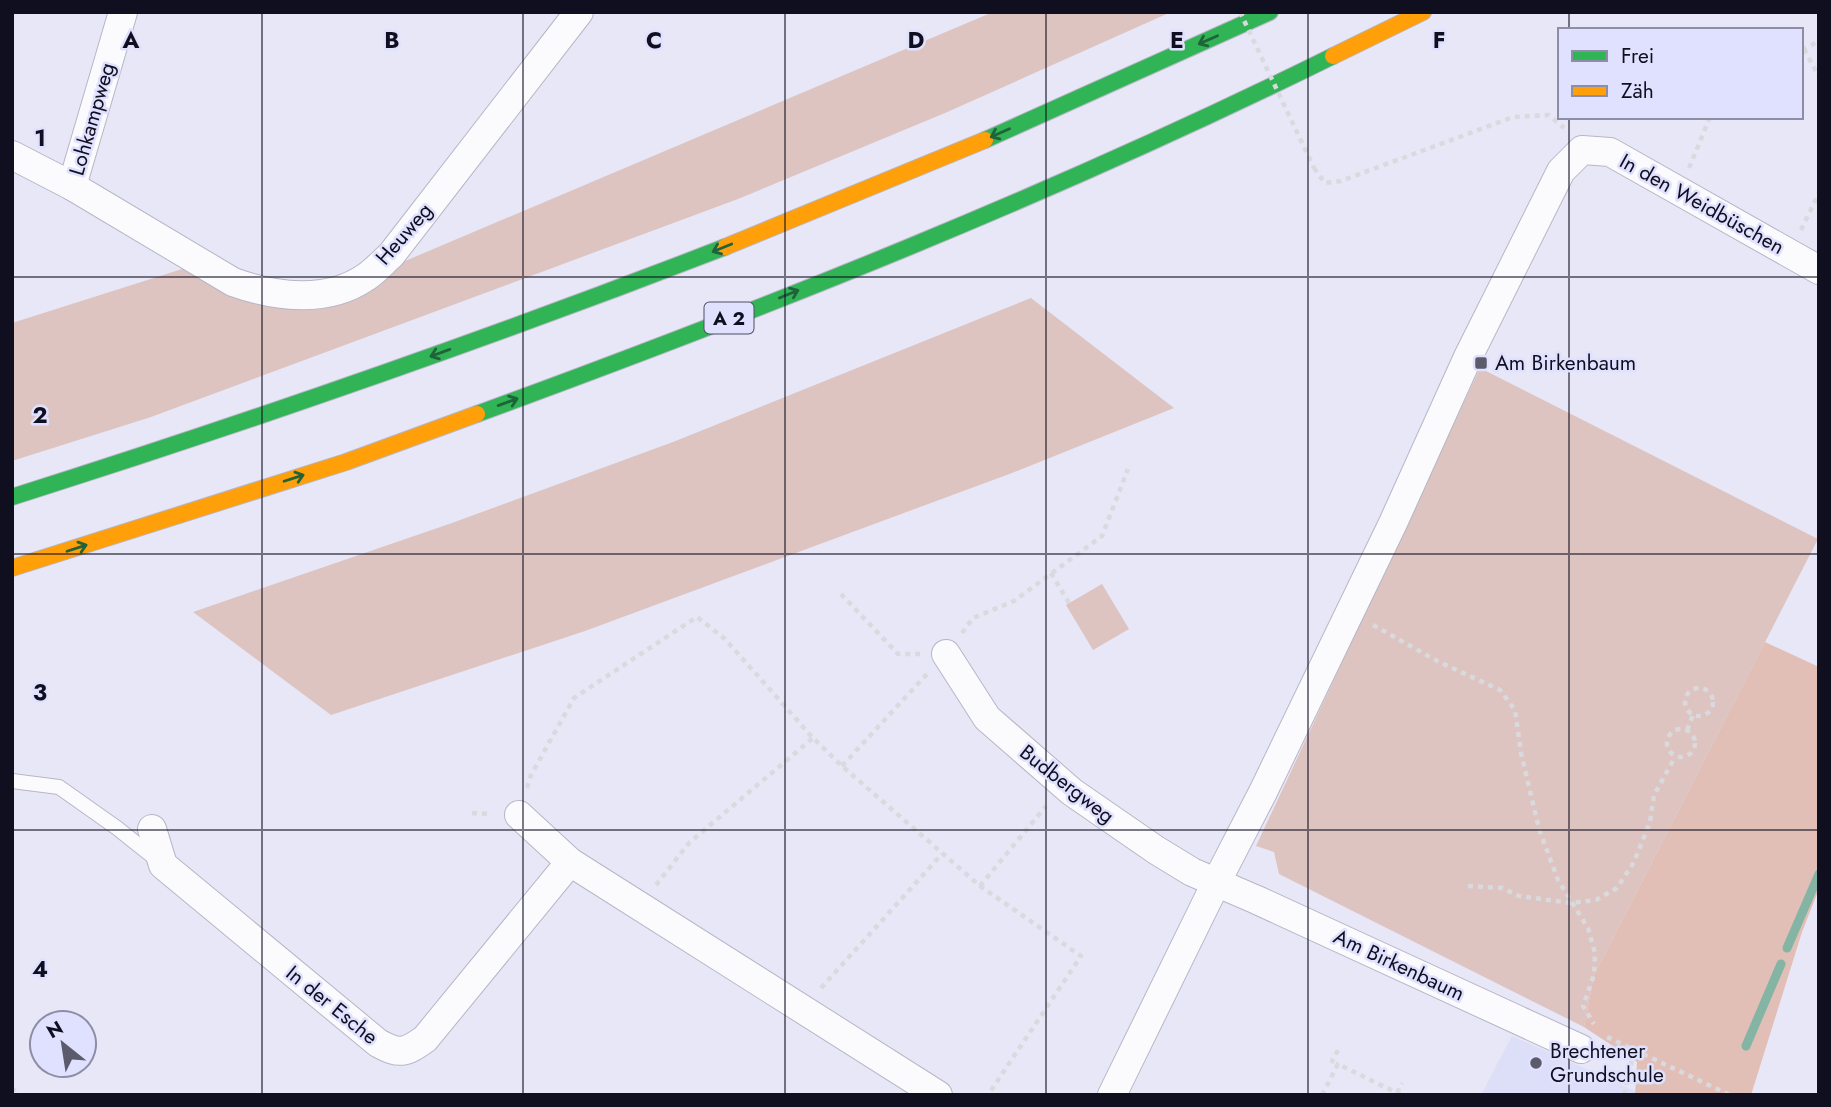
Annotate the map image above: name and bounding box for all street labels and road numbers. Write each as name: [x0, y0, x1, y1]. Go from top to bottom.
street label: Lohkampweg: [62, 59, 122, 179]
street label: In den Weidbüschen: [1614, 146, 1790, 262]
street label: Heuweg: [369, 196, 439, 272]
road number: A 2: [704, 302, 754, 334]
street label: Budbergweg: [1013, 737, 1121, 831]
street label: Am Birkenbaum: [1329, 922, 1469, 1008]
street label: In der Esche: [280, 959, 385, 1052]

